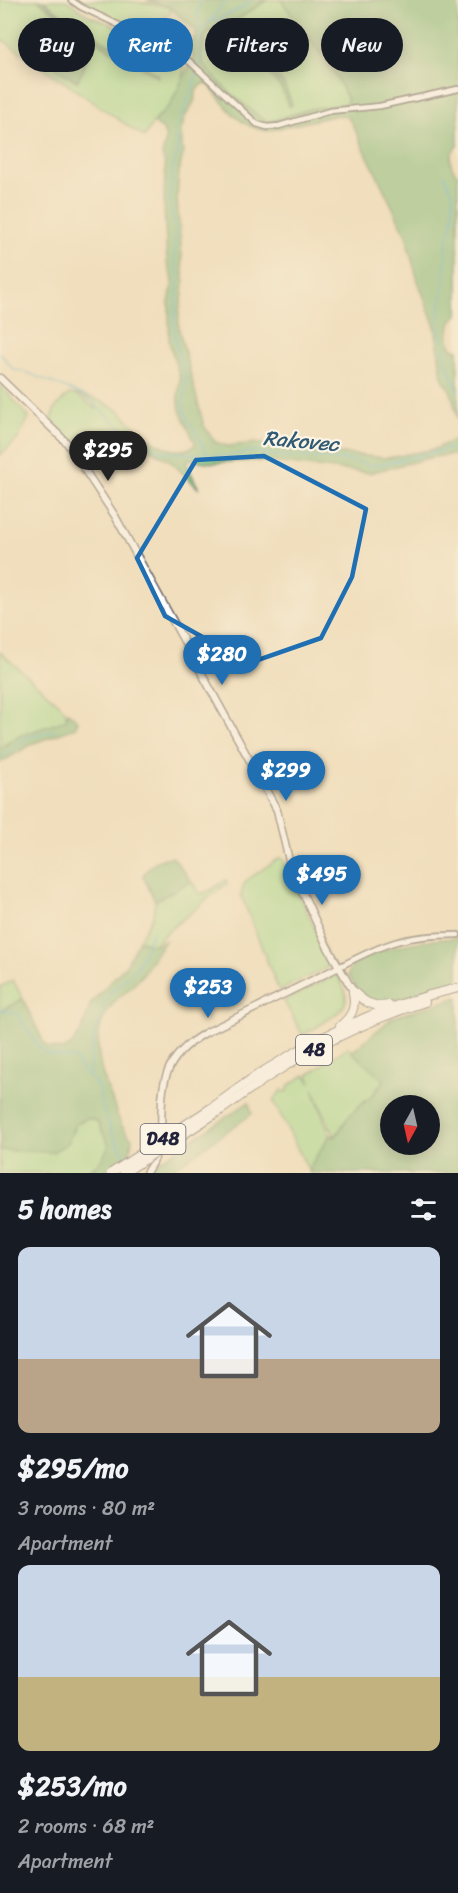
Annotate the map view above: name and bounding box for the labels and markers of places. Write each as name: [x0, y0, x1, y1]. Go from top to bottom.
pin: $295: [72, 431, 144, 482]
pin: $280: [186, 635, 258, 686]
pin: $299: [250, 751, 322, 802]
pin: $495: [286, 855, 358, 906]
pin: $253: [172, 968, 244, 1019]

